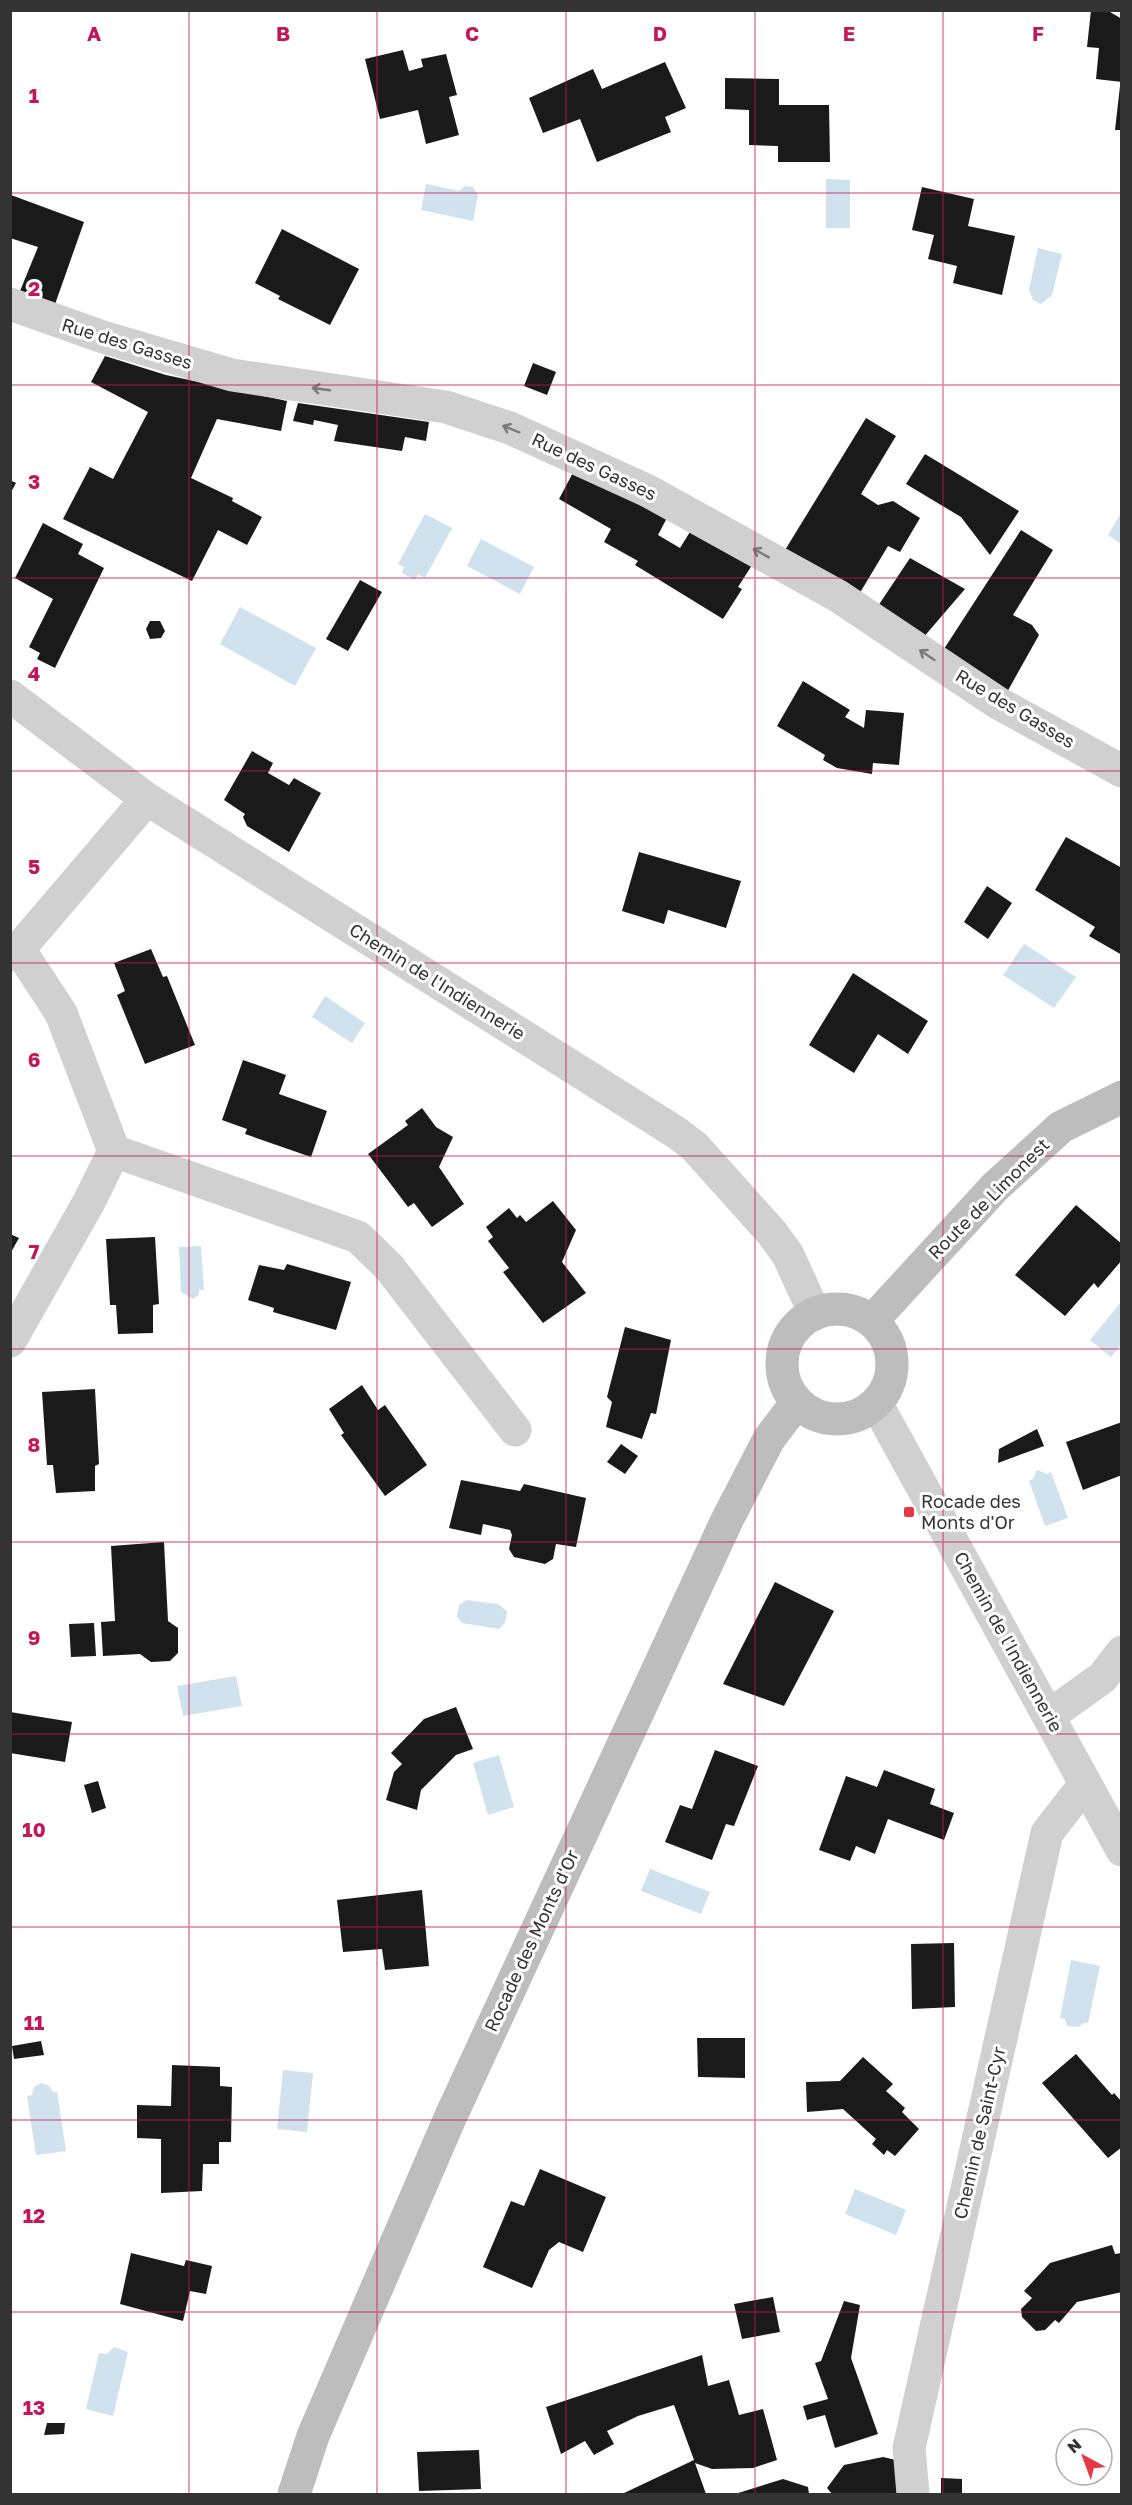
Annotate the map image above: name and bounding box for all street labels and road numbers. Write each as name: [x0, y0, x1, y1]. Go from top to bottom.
street label: Rue des Gasses: [59, 313, 195, 373]
street label: Rue des Gasses: [529, 428, 660, 505]
street label: Rue des Gasses: [952, 664, 1079, 752]
street label: Chemin de l'Indiennerie: [346, 918, 529, 1044]
street label: Route de Limonest: [923, 1133, 1053, 1263]
street label: Chemin de l'Indiennerie: [950, 1547, 1068, 1736]
street label: Rocade des Monts d'Or: [479, 1846, 583, 2035]
street label: Chemin de Saint-Cyr: [948, 2044, 1010, 2221]

